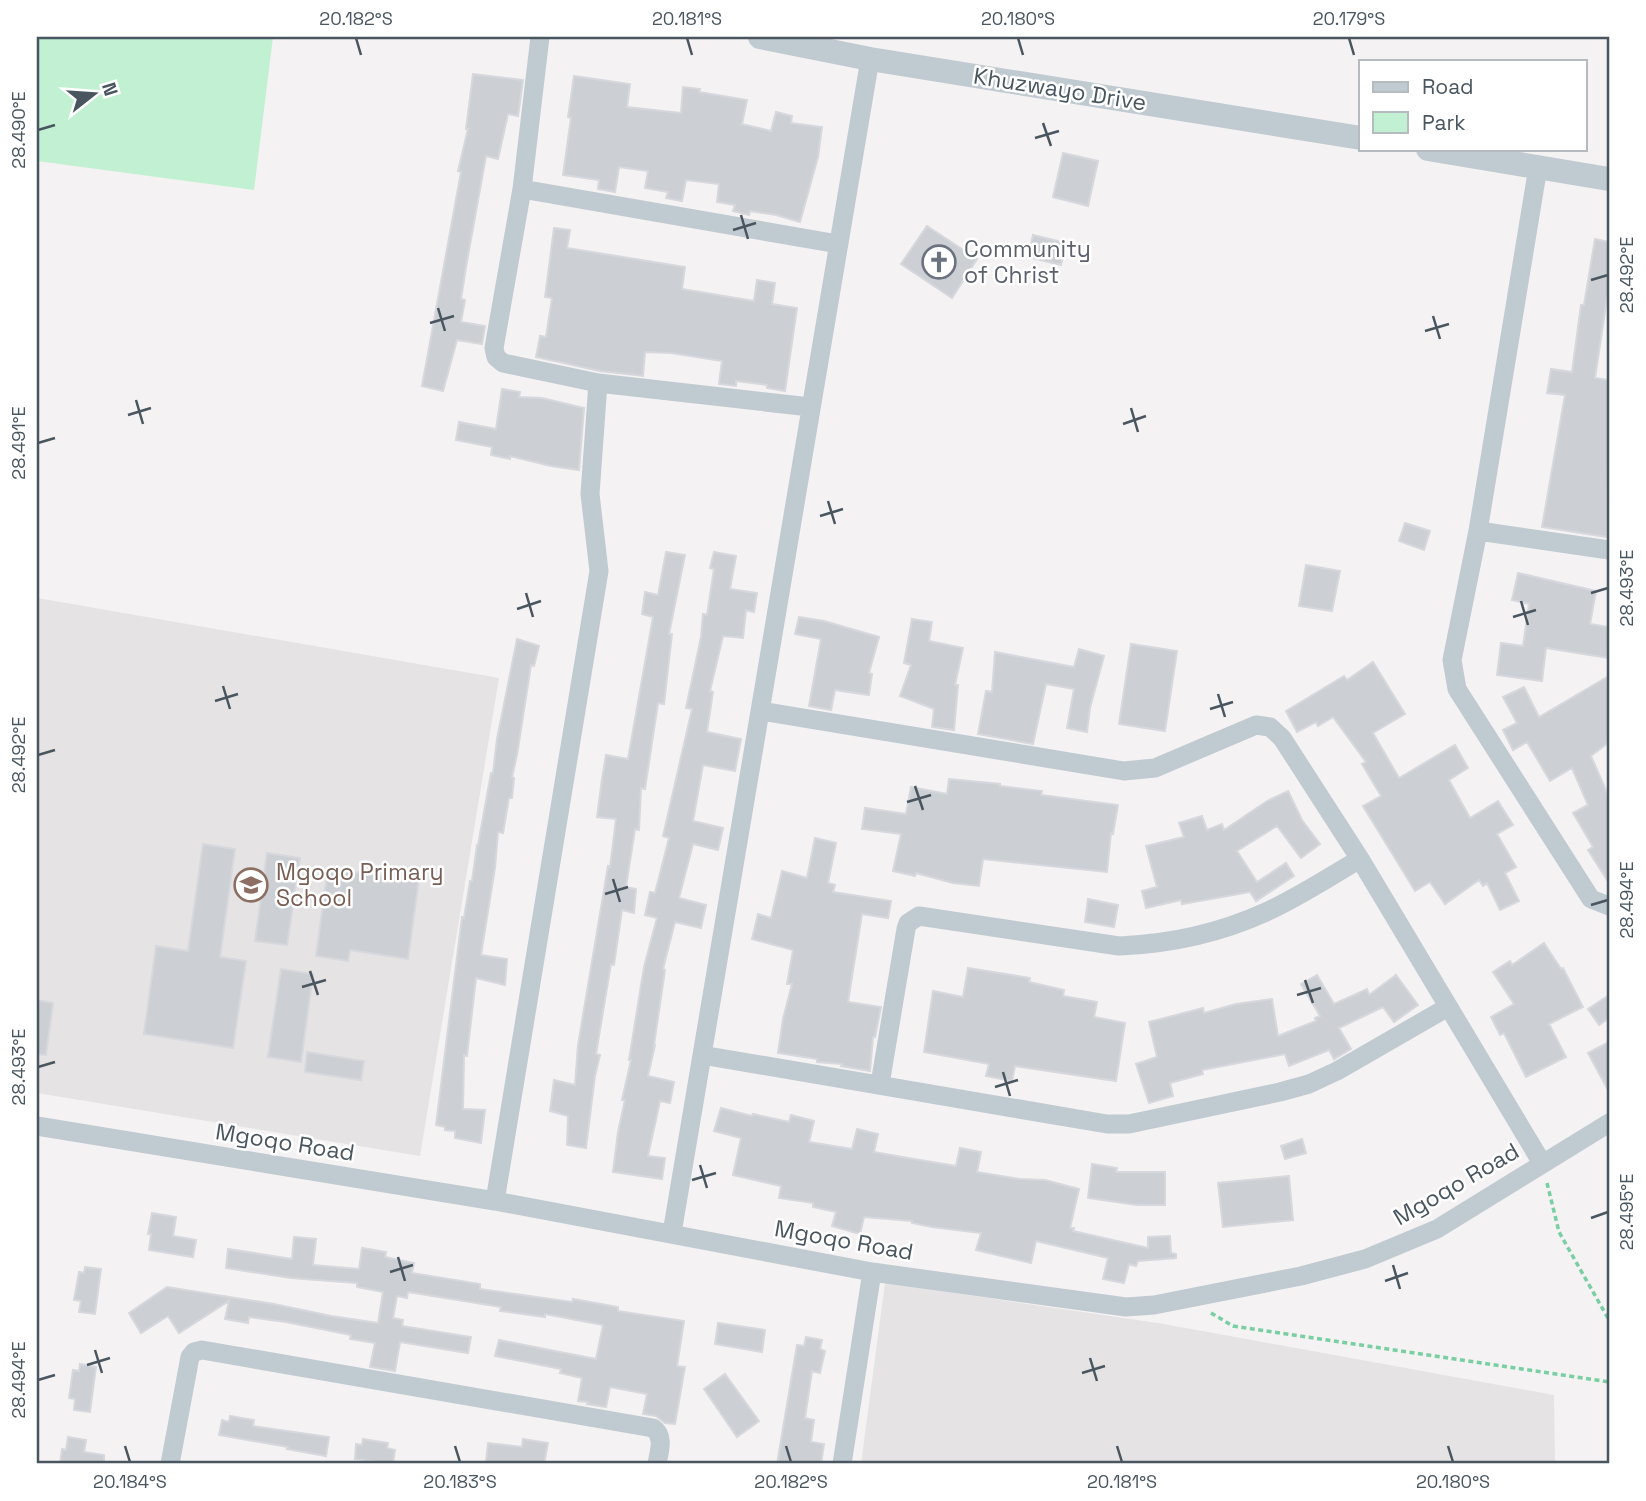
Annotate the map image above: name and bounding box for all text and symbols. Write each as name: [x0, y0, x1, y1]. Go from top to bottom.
text: 20.182°S: [319, 7, 393, 30]
text: 20.181°S: [652, 7, 722, 30]
text: 20.180°S: [981, 7, 1055, 30]
text: 20.179°S: [1313, 7, 1385, 30]
north arrow: [60, 60, 130, 130]
legend: [1359, 60, 1586, 150]
street label: Khuzwayo Drive: [971, 61, 1149, 117]
text: Road: [1422, 73, 1474, 100]
text: N: [96, 79, 124, 99]
text: 28.490°E: [7, 91, 30, 169]
text: Park: [1422, 109, 1466, 136]
place label: Community of Christ: [964, 234, 1091, 290]
text: 28.492°E: [1615, 237, 1638, 313]
church icon: Community of Christ: [920, 243, 958, 281]
text: 28.491°E: [7, 406, 30, 480]
text: 28.493°E: [1615, 550, 1638, 626]
text: 28.492°E: [7, 717, 30, 793]
place label: Mgoqo Primary School: [276, 857, 444, 913]
text: 28.494°E: [1615, 861, 1638, 939]
school or university icon: Mgoqo Primary School: [232, 866, 270, 904]
text: 28.493°E: [7, 1029, 30, 1105]
street label: Mgoqo Road: [213, 1116, 357, 1168]
street label: Mgoqo Road: [1388, 1136, 1524, 1232]
text: 28.495°E: [1615, 1174, 1638, 1250]
street label: Mgoqo Road: [772, 1213, 916, 1267]
text: 28.494°E: [7, 1341, 30, 1419]
text: 20.184°S: [93, 1470, 167, 1493]
text: 20.183°S: [423, 1470, 497, 1493]
text: 20.182°S: [754, 1470, 828, 1493]
text: 20.181°S: [1087, 1470, 1157, 1493]
text: 20.180°S: [1416, 1470, 1490, 1493]

